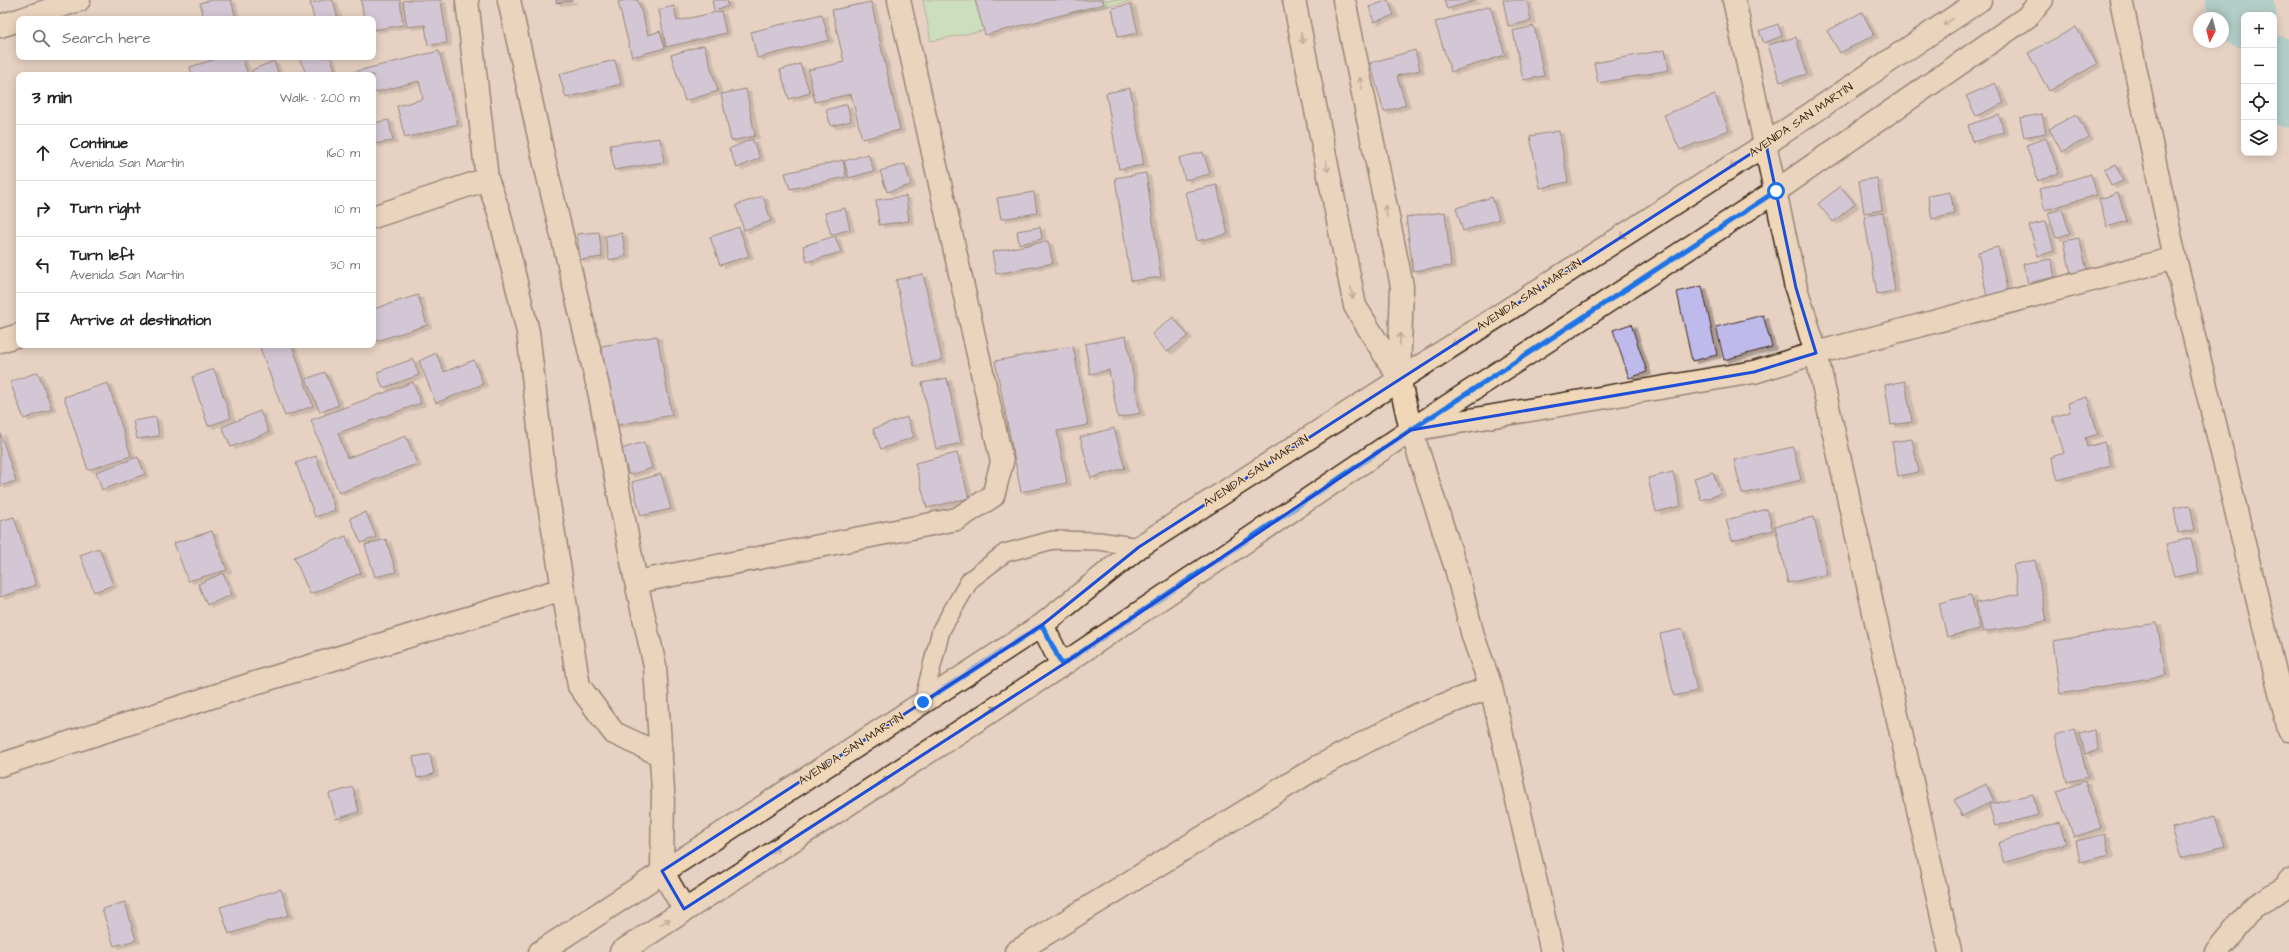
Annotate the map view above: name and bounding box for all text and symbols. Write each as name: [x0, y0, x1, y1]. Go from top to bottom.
north arrow: [2193, 12, 2229, 48]
map controls: [2241, 12, 2277, 156]
button: +: [2241, 12, 2277, 48]
search box: [16, 16, 376, 60]
one-way arrow: [1943, 18, 1954, 26]
icon: search: [30, 27, 52, 49]
text: Search here: [62, 28, 151, 49]
one-way arrow: [1298, 31, 1306, 44]
button: −: [2241, 48, 2277, 84]
one-way arrow: [1356, 77, 1364, 90]
street label: AVENIDA SAN MARTÍN: [1745, 78, 1857, 161]
button: locate: [2241, 84, 2277, 120]
text: 3 min: [32, 86, 72, 110]
text: Walk · 200 m: [280, 89, 360, 107]
button: layers: [2241, 120, 2277, 156]
text: Continue: [70, 133, 128, 154]
icon: ahead: [32, 142, 54, 164]
text: 160 m: [327, 144, 360, 162]
text: Avenida San Martín: [70, 154, 184, 172]
one-way arrow: [1323, 159, 1331, 172]
one-way arrow: [1730, 160, 1741, 168]
route start: [1767, 182, 1785, 200]
icon: right: [32, 198, 54, 220]
text: Turn right: [70, 198, 141, 219]
text: 10 m: [335, 200, 360, 218]
one-way arrow: [1382, 204, 1390, 217]
one-way arrow: [1620, 230, 1631, 238]
text: Turn left: [70, 245, 134, 266]
icon: left: [32, 254, 54, 276]
street label: AVENIDA SAN MARTÍN: [1473, 254, 1585, 336]
text: 30 m: [330, 256, 360, 274]
text: Avenida San Martín: [70, 266, 184, 284]
one-way arrow: [1349, 286, 1357, 299]
icon: arrive: [32, 310, 54, 332]
text: Arrive at destination: [70, 310, 211, 331]
one-way arrow: [1396, 333, 1404, 346]
one-way arrow: [1451, 338, 1463, 346]
street label: AVENIDA SAN MARTÍN: [1200, 430, 1312, 512]
route end: [914, 693, 932, 711]
one-way arrow: [986, 706, 997, 714]
street label: AVENIDA SAN MARTÍN: [795, 708, 907, 790]
one-way arrow: [877, 776, 889, 784]
one-way arrow: [768, 847, 779, 855]
one-way arrow: [659, 918, 670, 926]

